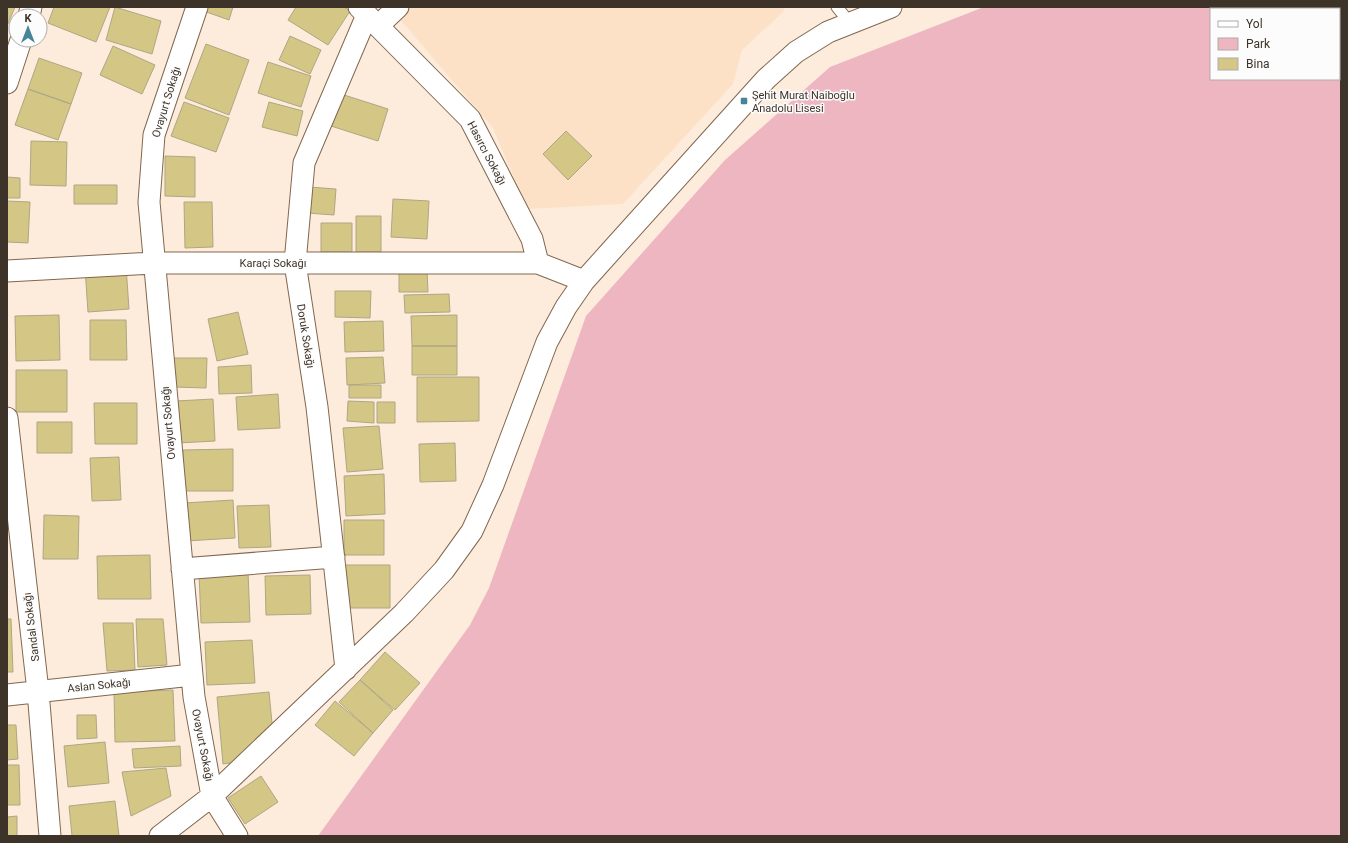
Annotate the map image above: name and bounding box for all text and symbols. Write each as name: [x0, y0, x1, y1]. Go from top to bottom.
north arrow: [8, 8, 48, 48]
legend: [1210, 8, 1340, 80]
text: K: [25, 12, 33, 25]
text: Yol: [1246, 17, 1263, 31]
text: Park: [1246, 37, 1271, 51]
text: Bina: [1246, 57, 1270, 71]
street label: Ovayurt Sokağı: [150, 65, 183, 139]
place label: Şehit Murat Naiboğlu Anadolu Lisesi: [752, 89, 855, 115]
marker: Şehit Murat Naiboğlu Anadolu Lisesi: [739, 96, 749, 106]
street label: Hasırcı Sokağı: [464, 119, 509, 187]
street label: Karaçi Sokağı: [240, 257, 306, 270]
street label: Doruk Sokağı: [294, 303, 317, 369]
street label: Ovayurt Sokağı: [159, 386, 178, 460]
street label: Sandal Sokağı: [21, 592, 42, 662]
street label: Aslan Sokağı: [67, 676, 131, 695]
street label: Ovayurt Sokağı: [189, 708, 216, 782]

